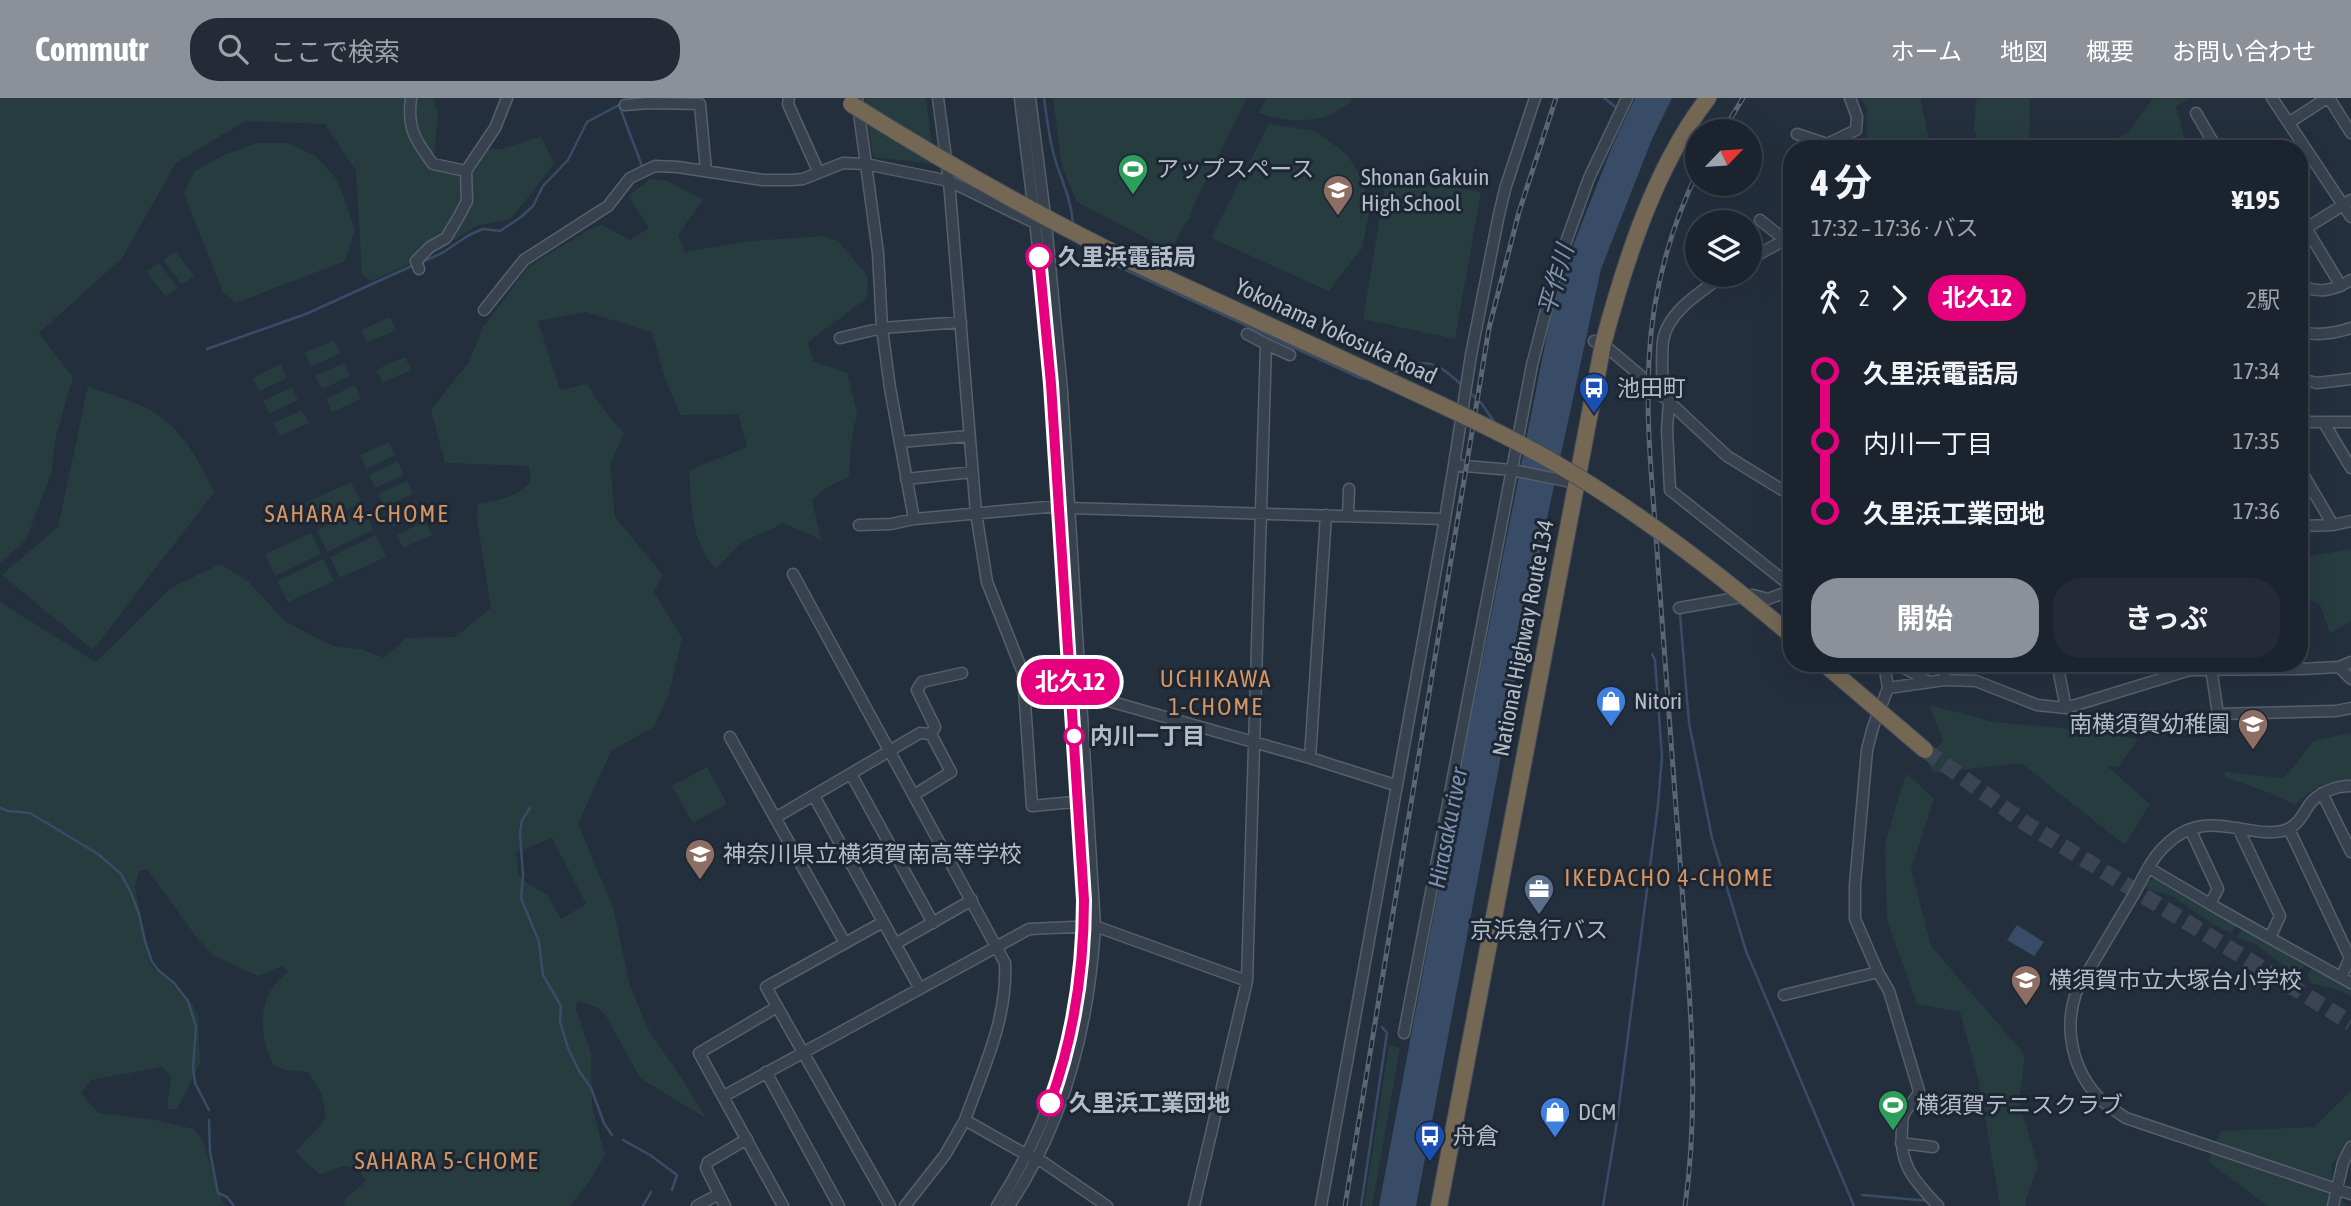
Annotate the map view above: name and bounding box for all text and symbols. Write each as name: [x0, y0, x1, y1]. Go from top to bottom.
search box: [190, 18, 680, 81]
text: Commutr: [35, 30, 148, 68]
icon: search: [214, 30, 252, 68]
text: ここで検索: [270, 37, 400, 67]
text: ホーム: [1891, 38, 1962, 65]
text: 地図: [2000, 38, 2048, 65]
text: 概要: [2086, 38, 2134, 65]
text: お問い合わせ: [2172, 38, 2316, 65]
north arrow: [1685, 119, 1762, 196]
map controls: [1685, 119, 1762, 287]
sports icon: アップスペース: [1116, 152, 1150, 196]
place label: アップスペース: [1156, 156, 1314, 182]
text: 4 分: [1811, 161, 1872, 204]
place label: Shonan Gakuin High School: [1361, 164, 1489, 216]
school or university icon: Shonan Gakuin High School: [1321, 173, 1355, 217]
text: ¥195: [2232, 185, 2280, 215]
button: layers: [1685, 210, 1762, 287]
text: 17:32 – 17:36 · バス: [1811, 215, 1978, 241]
water label: 平作川: [1533, 239, 1579, 318]
marker: 久里浜電話局: [1026, 244, 1052, 270]
place label: 久里浜電話局: [1058, 244, 1196, 270]
street label: Yokohama Yokosuka Road: [1231, 273, 1441, 389]
icon: walk: [1811, 279, 1849, 317]
icon: forward: [1880, 279, 1918, 317]
text: 北久12: [1942, 284, 2012, 311]
text: 2: [1859, 285, 1870, 311]
text: 2駅: [2246, 287, 2280, 313]
text: 17:34: [2233, 358, 2280, 384]
text: 久里浜電話局: [1863, 359, 2019, 389]
bus stop icon: 池田町: [1577, 371, 1611, 415]
place label: 池田町: [1617, 375, 1686, 401]
text: 17:35: [2233, 428, 2280, 454]
text: 内川一丁目: [1863, 429, 1993, 459]
text: 17:36: [2233, 498, 2280, 524]
text: 久里浜工業団地: [1863, 499, 2045, 529]
district label: SAHARA 4-CHOME: [265, 500, 449, 527]
street label: National Highway Route 134: [1487, 518, 1559, 758]
button: 開始: [1811, 578, 2039, 658]
button: きっぷ: [2053, 578, 2280, 658]
line badge: 北久12: [1021, 659, 1119, 705]
district label: UCHIKAWA 1-CHOME: [1160, 665, 1272, 720]
text: 北久12: [1035, 668, 1105, 695]
shop icon: Nitori: [1594, 684, 1628, 728]
place label: Nitori: [1634, 688, 1682, 714]
school or university icon: 南横須賀幼稚園: [2236, 707, 2270, 751]
place label: 南横須賀幼稚園: [2069, 711, 2230, 737]
place label: 内川一丁目: [1090, 723, 1205, 749]
marker: 内川一丁目: [1064, 726, 1084, 746]
water label: Hirasaku river: [1423, 764, 1473, 890]
school or university icon: 神奈川県立横須賀南高等学校: [683, 837, 717, 881]
place label: 神奈川県立横須賀南高等学校: [723, 841, 1022, 867]
district label: IKEDACHO 4-CHOME: [1564, 864, 1774, 891]
office icon: 京浜急行バス: [1522, 872, 1556, 916]
place label: 京浜急行バス: [1470, 917, 1608, 943]
school or university icon: 横須賀市立大塚台小学校: [2009, 963, 2043, 1007]
place label: 横須賀市立大塚台小学校: [2049, 967, 2302, 993]
sports icon: 横須賀テニスクラブ: [1876, 1088, 1910, 1132]
marker: 久里浜工業団地: [1037, 1090, 1063, 1116]
place label: 久里浜工業団地: [1069, 1090, 1230, 1116]
place label: 横須賀テニスクラブ: [1916, 1092, 2123, 1118]
shop icon: DCM: [1538, 1095, 1572, 1139]
place label: DCM: [1578, 1099, 1617, 1125]
bus stop icon: 舟倉: [1413, 1119, 1447, 1163]
place label: 舟倉: [1453, 1123, 1499, 1149]
district label: SAHARA 5-CHOME: [355, 1147, 539, 1174]

